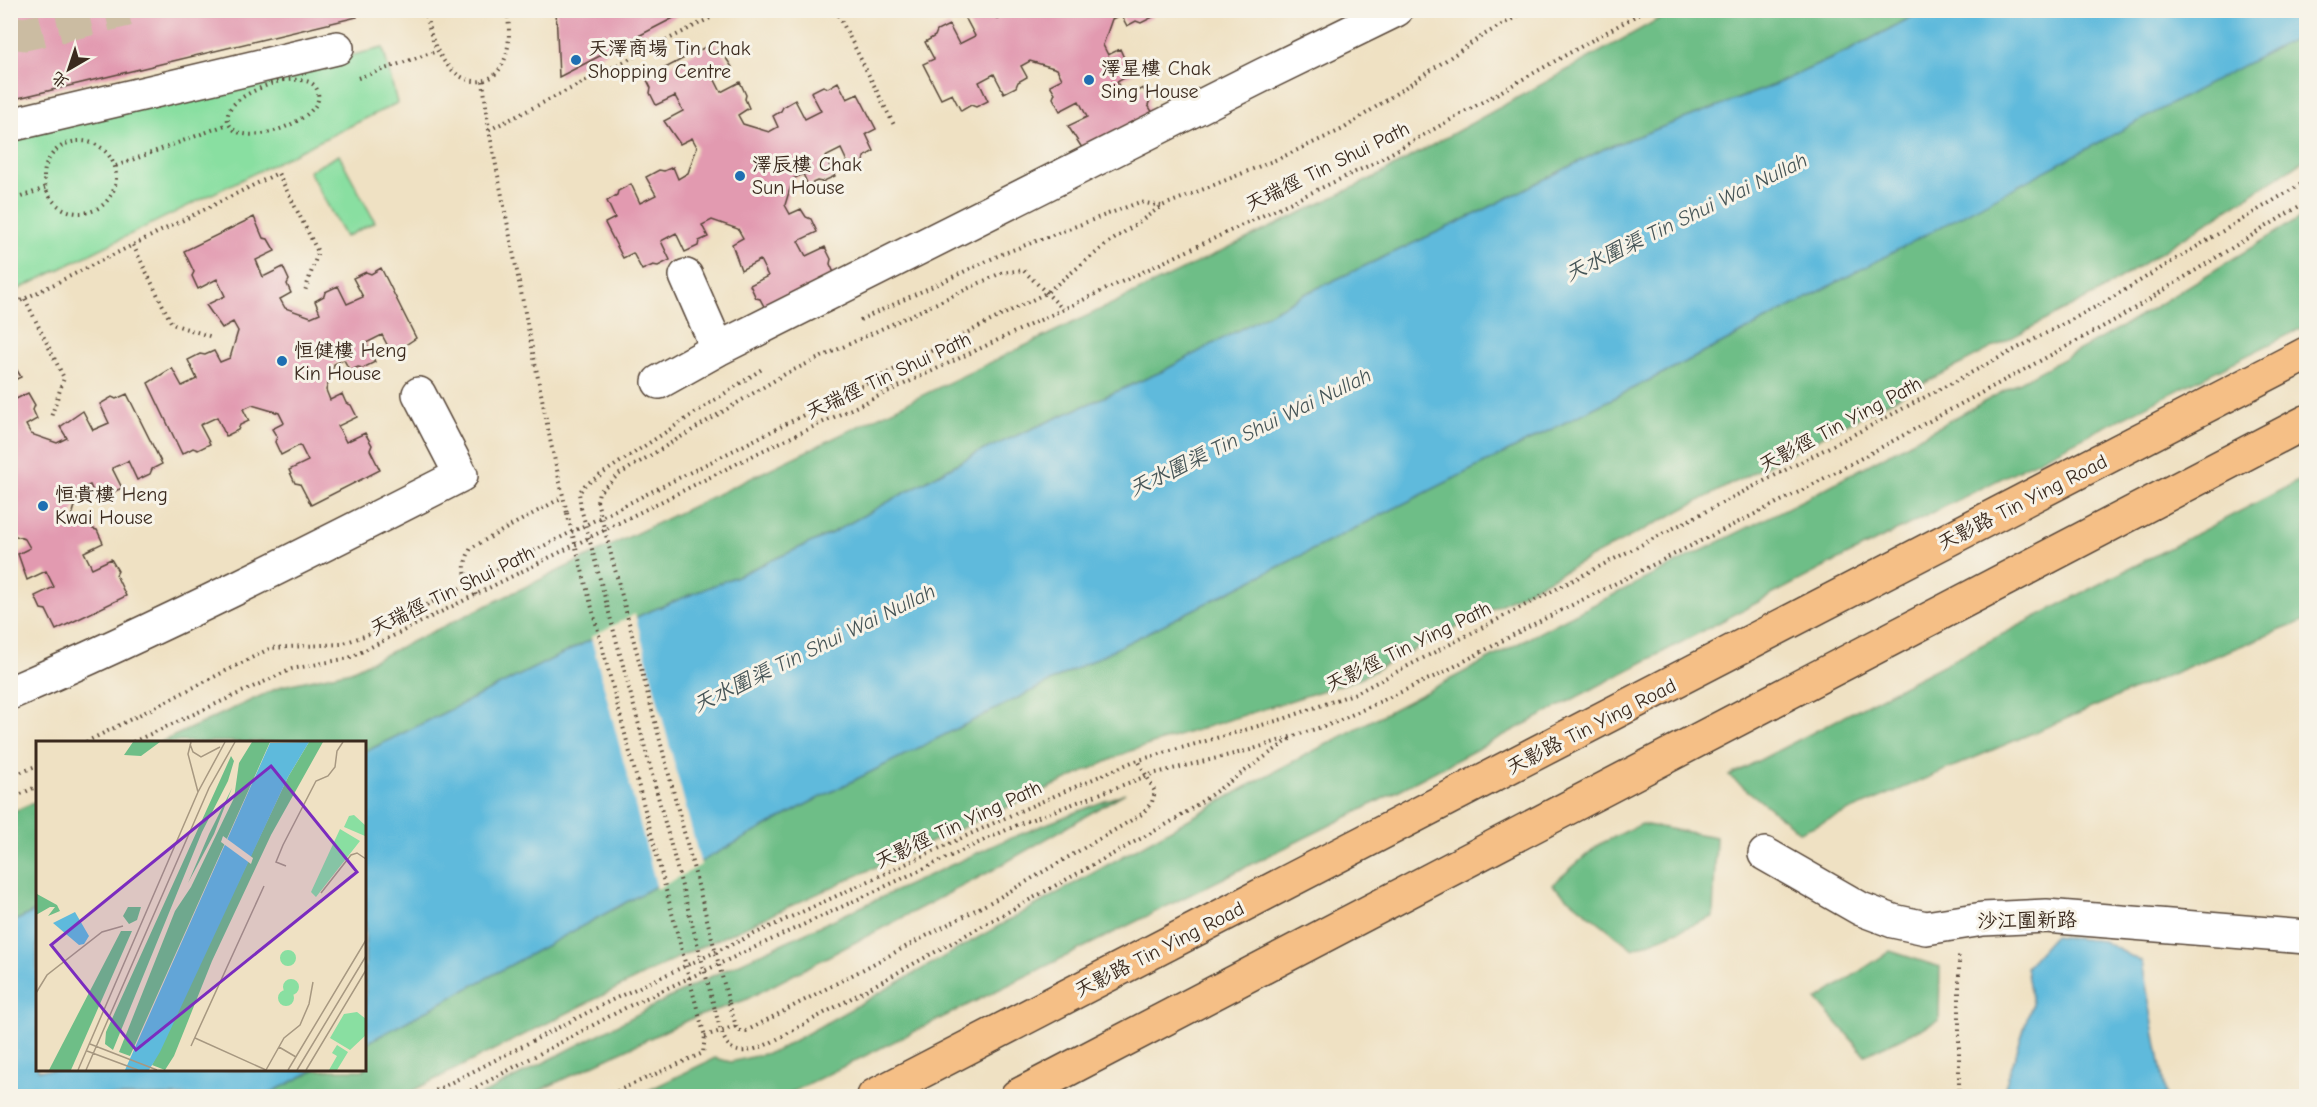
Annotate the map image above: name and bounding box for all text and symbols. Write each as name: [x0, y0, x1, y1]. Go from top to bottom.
place label: 天澤商場 Tin Chak Shopping Centre: [588, 37, 751, 83]
north arrow: [39, 39, 99, 99]
marker: 天澤商場 Tin Chak Shopping Centre: [569, 53, 583, 67]
place label: 澤星樓 Chak Sing House: [1101, 57, 1211, 103]
text: 北: [48, 68, 72, 92]
marker: 澤星樓 Chak Sing House: [1082, 73, 1096, 87]
street label: 天瑞徑 Tin Shui Path: [1241, 117, 1413, 216]
water label: 天水圍渠 Tin Shui Wai Nullah: [1561, 148, 1811, 286]
place label: 澤辰樓 Chak Sun House: [752, 153, 862, 199]
marker: 澤辰樓 Chak Sun House: [733, 169, 747, 183]
street label: 天瑞徑 Tin Shui Path: [802, 327, 975, 424]
place label: 恒健樓 Heng Kin House: [294, 339, 407, 385]
marker: 恒健樓 Heng Kin House: [275, 354, 289, 368]
water label: 天水圍渠 Tin Shui Wai Nullah: [1125, 363, 1375, 501]
street label: 天影徑 Tin Ying Path: [1755, 372, 1926, 477]
street label: 天影路 Tin Ying Road: [1934, 450, 2111, 555]
place label: 恒貴樓 Heng Kwai House: [55, 483, 168, 529]
marker: 恒貴樓 Heng Kwai House: [36, 499, 50, 513]
street label: 天瑞徑 Tin Shui Path: [366, 541, 538, 640]
water label: 天水圍渠 Tin Shui Wai Nullah: [689, 579, 939, 717]
street label: 天影徑 Tin Ying Path: [1322, 596, 1495, 697]
street label: 天影路 Tin Ying Road: [1503, 674, 1680, 779]
inset map: [36, 741, 366, 1071]
street label: 天影徑 Tin Ying Path: [871, 776, 1045, 873]
street label: 天影路 Tin Ying Road: [1071, 897, 1248, 1002]
street label: 沙江圍新路: [1977, 908, 2078, 933]

